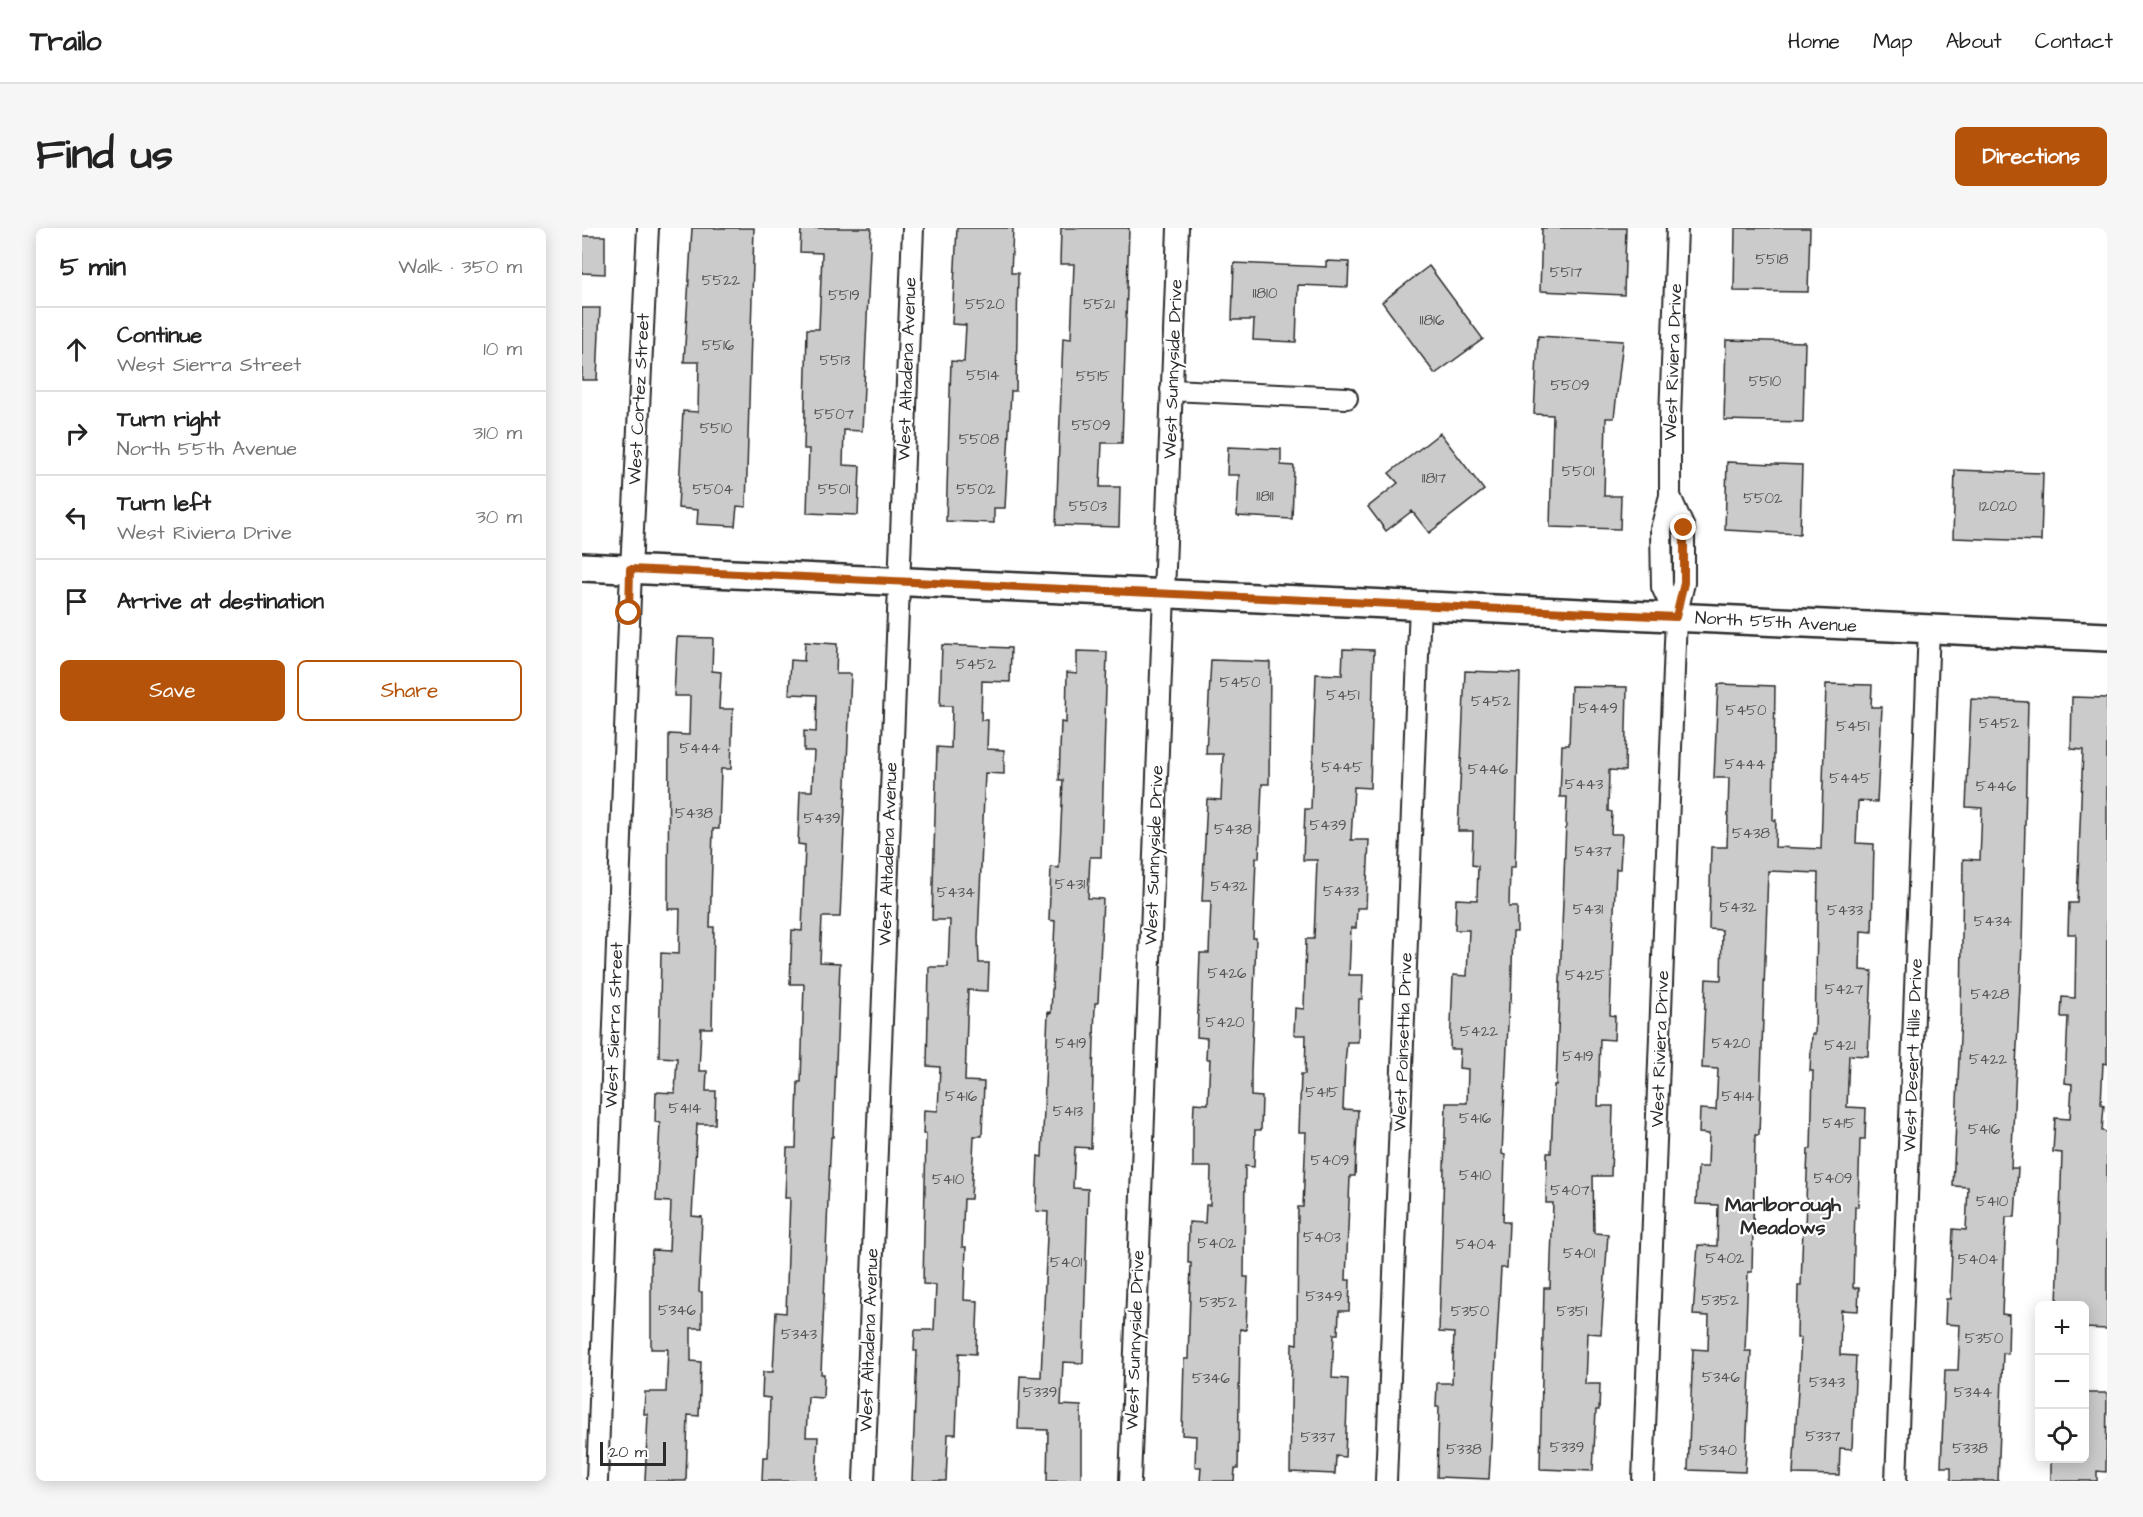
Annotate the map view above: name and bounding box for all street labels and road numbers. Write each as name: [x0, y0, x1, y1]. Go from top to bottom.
street label: West Altadena Avenue: [891, 276, 923, 461]
street label: West Sunnyside Drive: [1157, 278, 1190, 459]
street label: West Riviera Drive: [1658, 283, 1688, 441]
street label: West Cortez Street: [622, 312, 656, 485]
street label: North 55th Avenue: [1694, 605, 1858, 639]
street label: West Altadena Avenue: [872, 761, 904, 946]
street label: West Sunnyside Drive: [1138, 764, 1171, 945]
street label: West Sierra Street: [599, 941, 629, 1108]
street label: West Poinsettia Drive: [1387, 952, 1419, 1132]
street label: West Desert Hills Drive: [1897, 958, 1929, 1152]
street label: West Riviera Drive: [1645, 970, 1675, 1128]
street label: West Altadena Avenue: [853, 1247, 885, 1432]
street label: West Sunnyside Drive: [1119, 1249, 1152, 1430]

